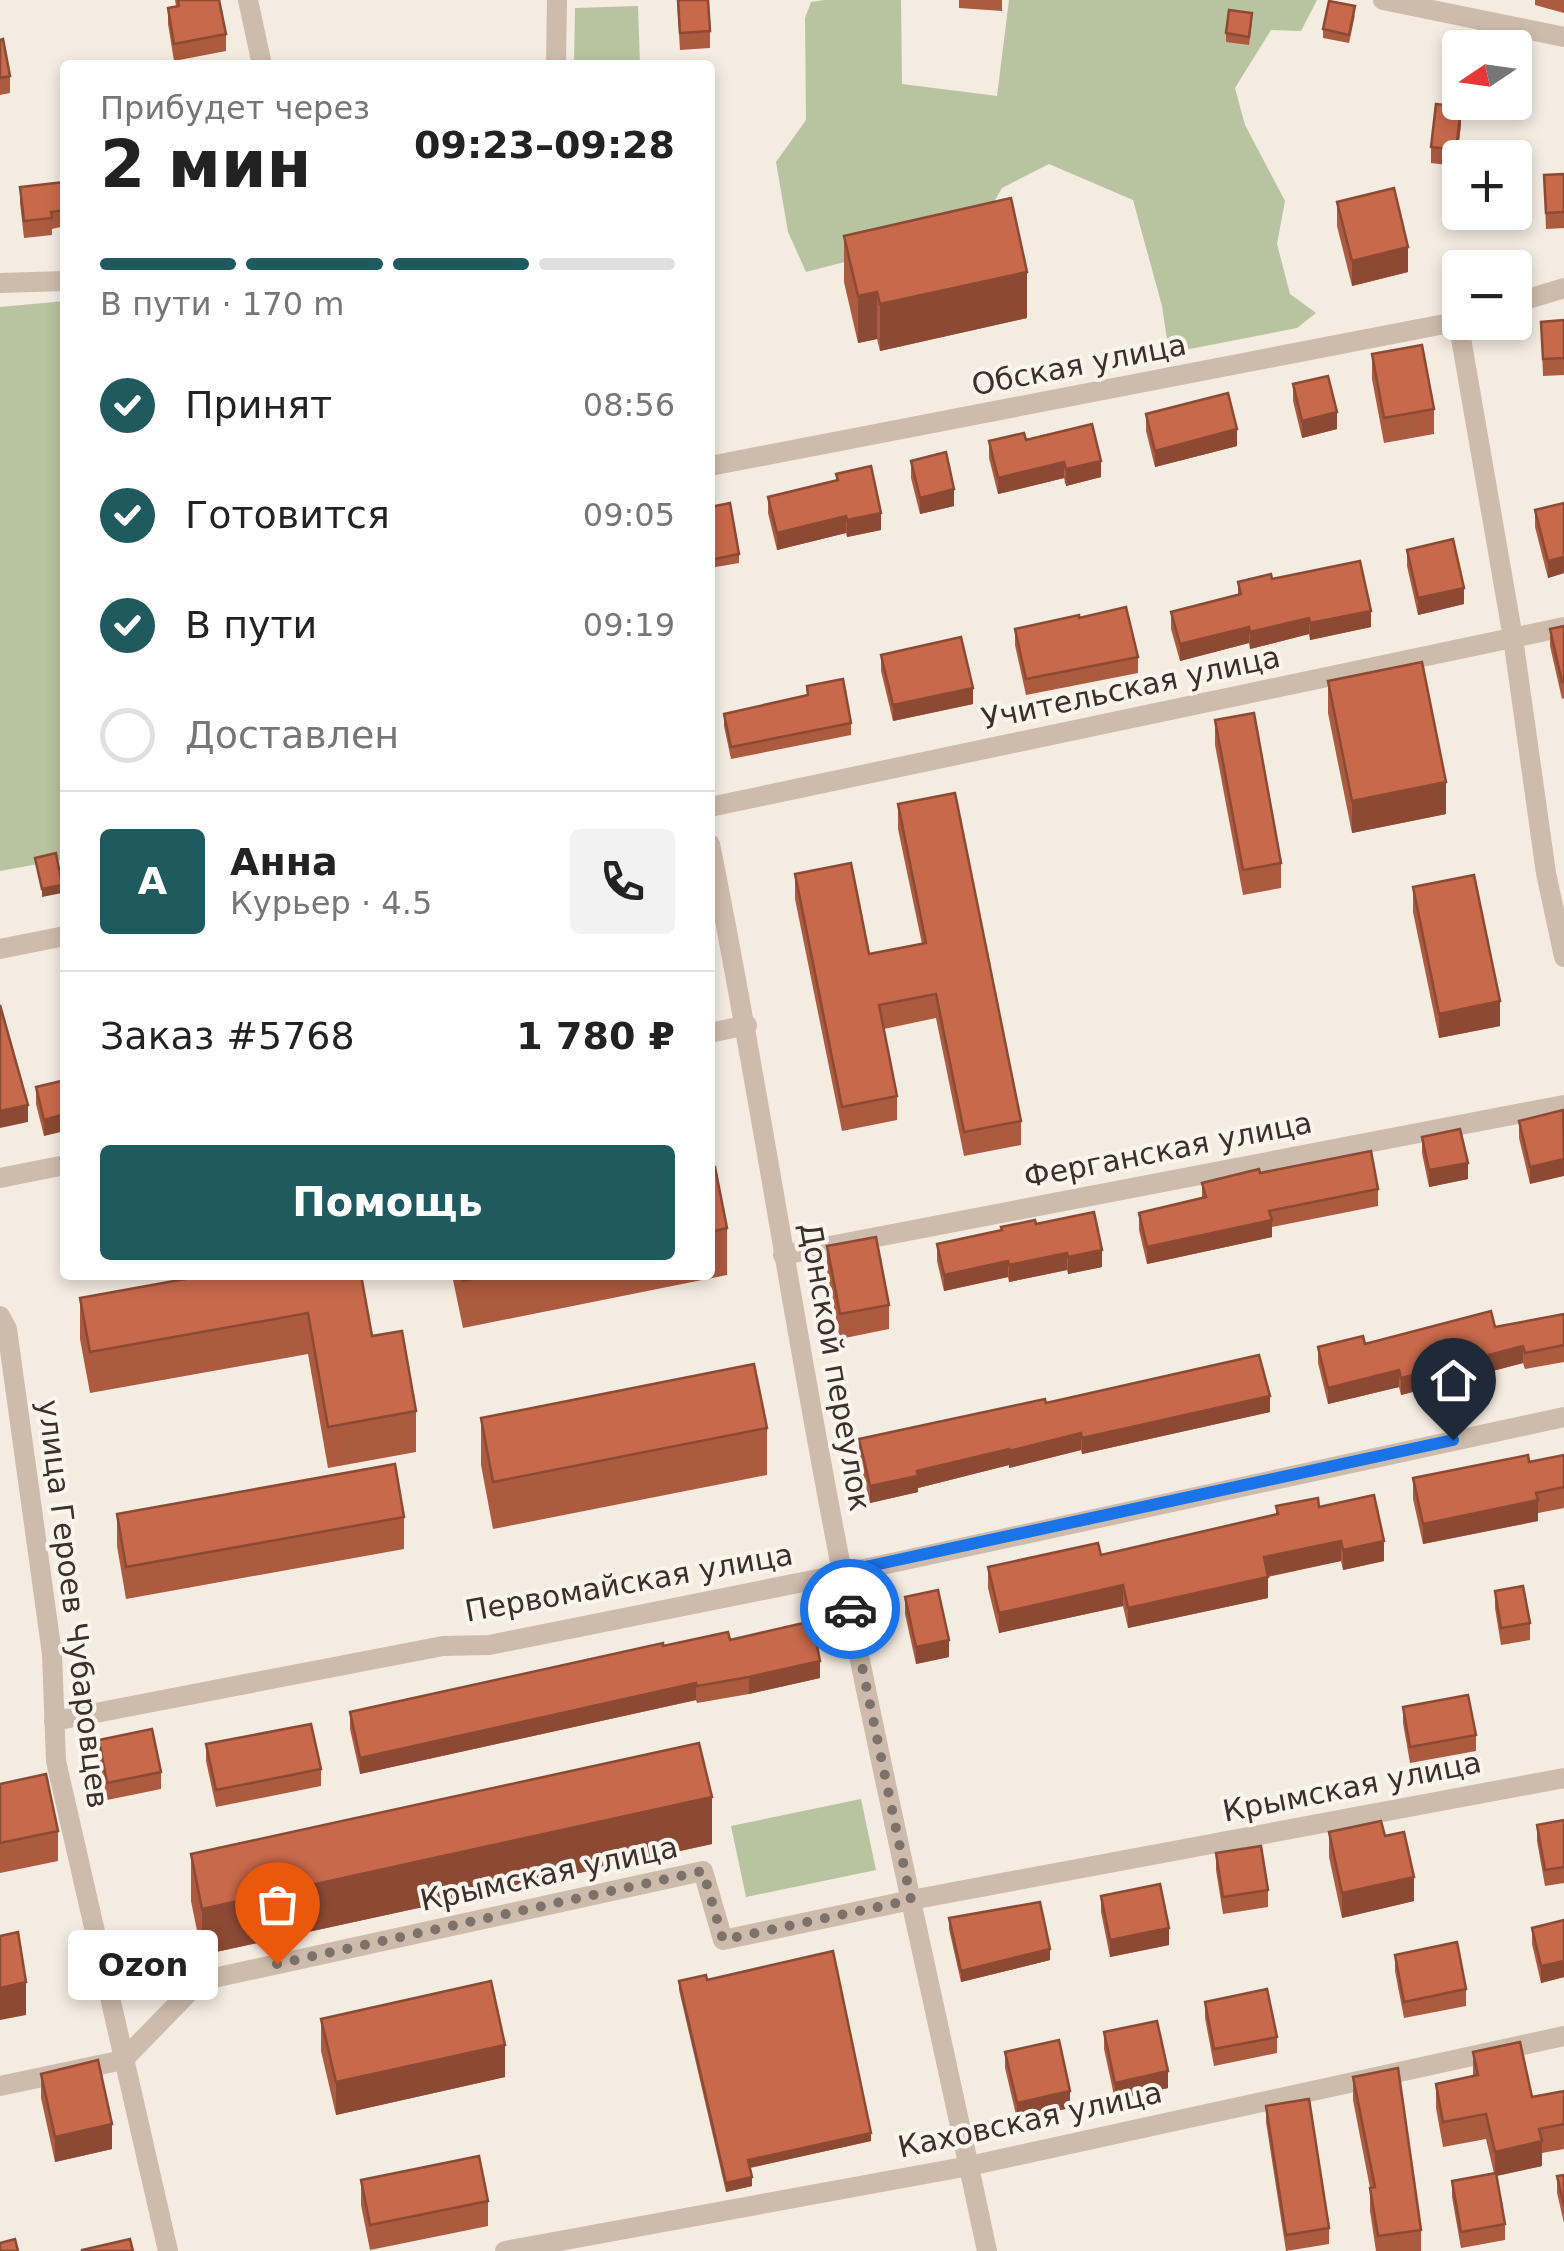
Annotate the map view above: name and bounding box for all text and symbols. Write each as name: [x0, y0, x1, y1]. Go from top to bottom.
north arrow: [1442, 30, 1532, 120]
map controls: [1442, 30, 1532, 340]
text: Прибудет через: [100, 89, 370, 127]
text: 09:23–09:28: [414, 123, 675, 167]
text: 2 мин: [100, 127, 311, 202]
button: +: [1442, 140, 1532, 230]
button: −: [1442, 250, 1532, 340]
text: В пути · 170 m: [100, 285, 344, 323]
street label: Обская улица: [969, 327, 1189, 402]
icon: check: [100, 378, 155, 433]
text: Принят: [185, 383, 332, 427]
text: 08:56: [583, 386, 675, 424]
icon: check: [100, 488, 155, 543]
text: Готовится: [185, 493, 390, 537]
text: 09:05: [583, 496, 675, 534]
icon: check: [100, 598, 155, 653]
text: В пути: [185, 603, 317, 647]
text: 09:19: [583, 606, 675, 644]
street label: Учительская улица: [979, 639, 1283, 736]
text: Доставлен: [185, 713, 399, 757]
button: phone: [570, 829, 675, 934]
text: Анна: [230, 840, 338, 884]
text: А: [138, 859, 167, 903]
text: Курьер · 4.5: [230, 884, 432, 922]
text: Заказ #5768: [100, 1014, 355, 1058]
text: 1 780 ₽: [516, 1014, 675, 1058]
street label: Ферганская улица: [1021, 1104, 1315, 1195]
button: Помощь: [100, 1145, 675, 1260]
street label: Донской переулок: [793, 1220, 878, 1514]
pin: [1411, 1338, 1496, 1441]
icon: home: [1426, 1353, 1481, 1408]
street label: улица Героев Чубаровцев: [31, 1398, 116, 1810]
street label: Первомайская улица: [462, 1536, 796, 1629]
courier: [800, 1559, 900, 1659]
icon: car: [823, 1582, 878, 1637]
street label: Крымская улица: [1220, 1744, 1484, 1829]
street label: Крымская улица: [417, 1829, 681, 1918]
pin: [235, 1862, 320, 1965]
icon: bag: [250, 1877, 305, 1932]
callout: Ozon: [67, 1929, 217, 1999]
text: Ozon: [98, 1946, 188, 1984]
street label: Каховская улица: [895, 2074, 1165, 2165]

